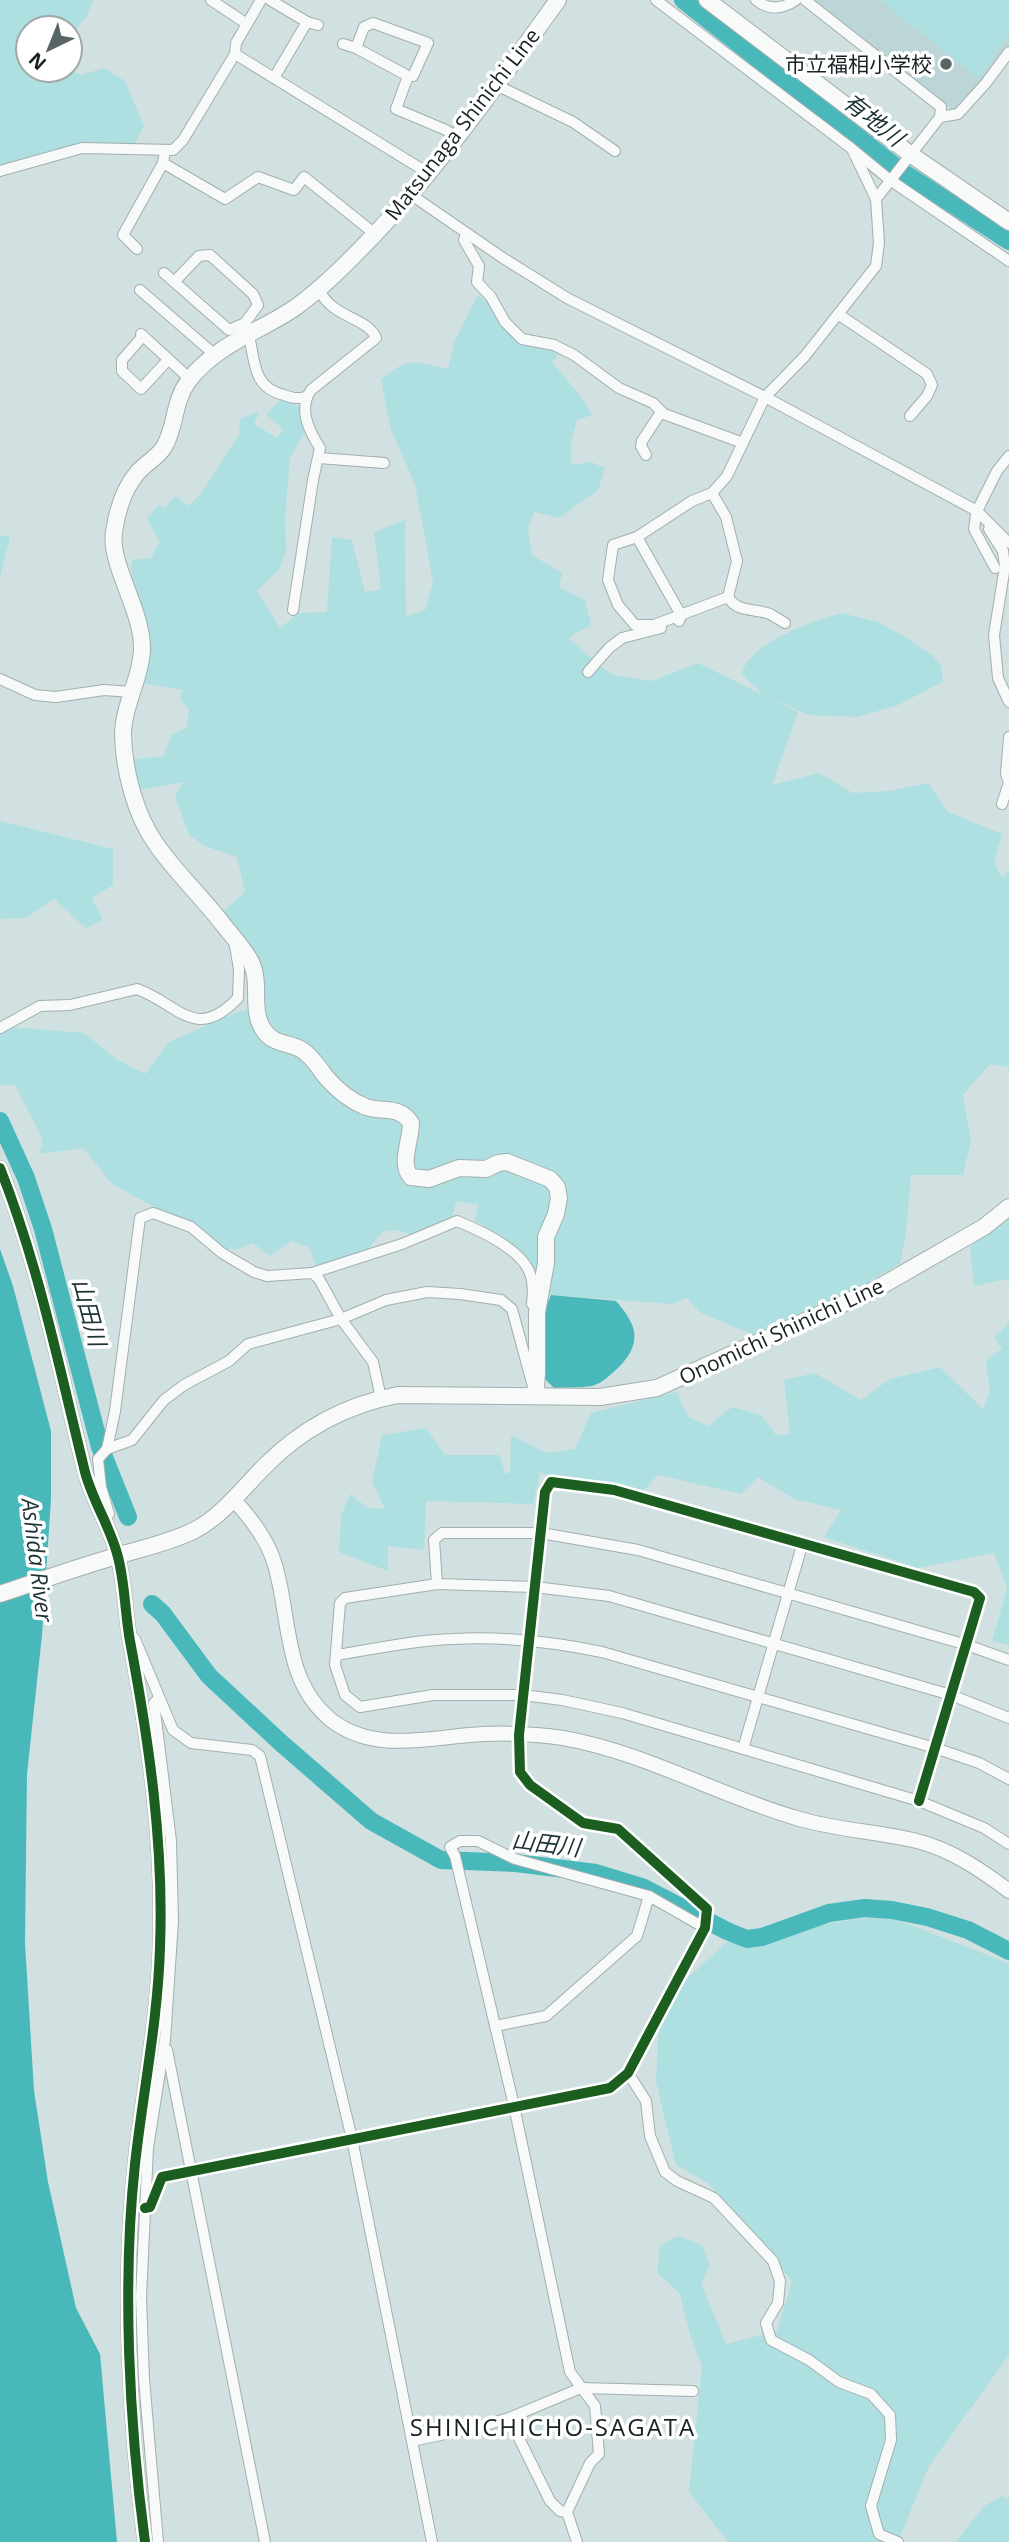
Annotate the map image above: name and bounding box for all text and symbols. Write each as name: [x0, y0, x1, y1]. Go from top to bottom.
north arrow: [14, 14, 84, 84]
street label: Matsunaga Shinichi Line: [378, 22, 546, 226]
text: N: [23, 47, 52, 76]
place label: 市立福相小学校: [785, 50, 932, 78]
marker: 市立福相小学校: [938, 56, 954, 72]
water label: 有地川: [837, 85, 913, 155]
street label: Onomichi Shinichi Line: [674, 1271, 888, 1391]
water label: 山田川: [66, 1275, 115, 1352]
water label: Ashida River: [14, 1494, 62, 1624]
water label: 山田川: [510, 1823, 585, 1863]
district label: SHINICHICHO-SAGATA: [410, 2410, 696, 2443]

